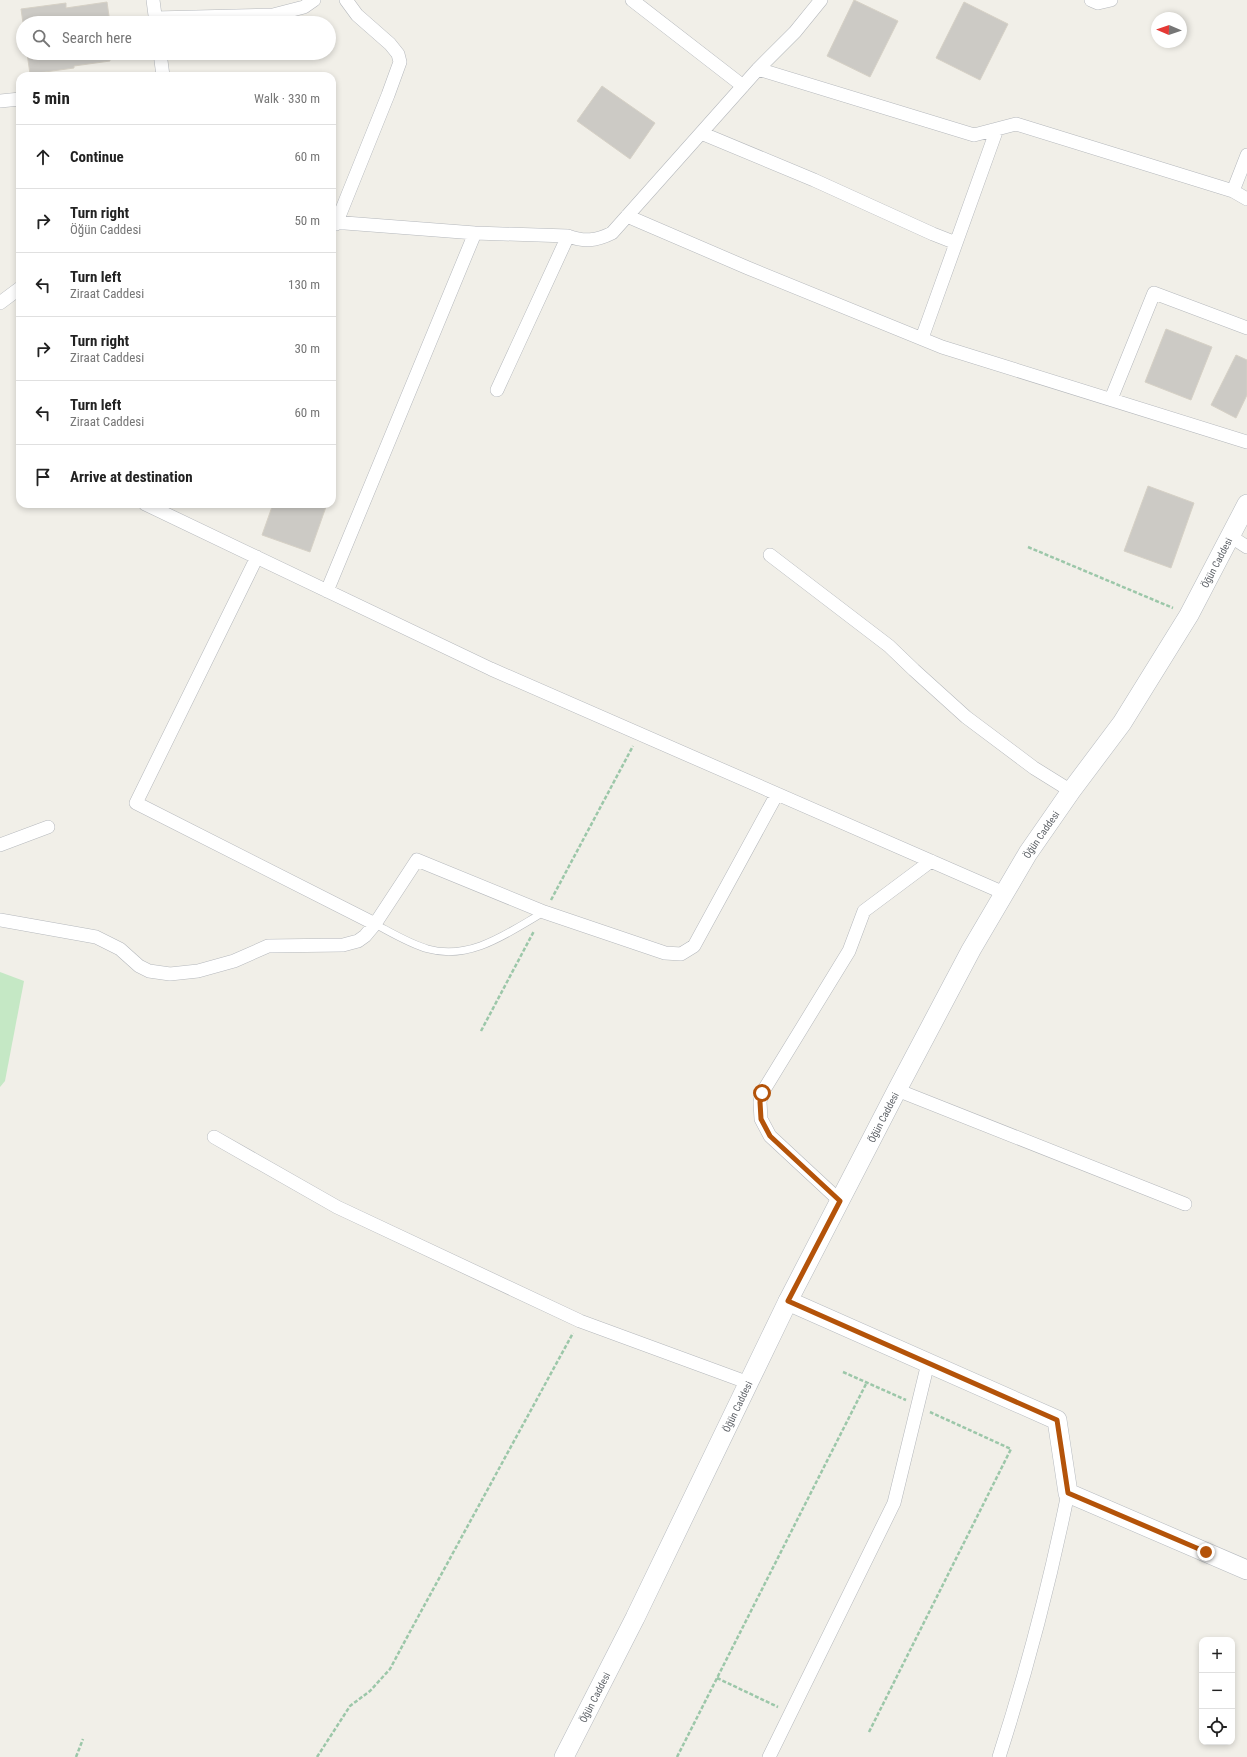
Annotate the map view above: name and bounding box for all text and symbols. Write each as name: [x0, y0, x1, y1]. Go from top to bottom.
north arrow: [1151, 12, 1187, 48]
search box: [16, 16, 336, 60]
icon: search: [30, 27, 52, 49]
text: Search here: [62, 29, 132, 47]
text: 5 min: [32, 88, 70, 108]
text: Walk · 330 m: [254, 91, 320, 106]
icon: ahead: [32, 146, 54, 168]
text: Continue: [70, 148, 124, 166]
text: 60 m: [294, 149, 320, 164]
text: Turn right: [70, 204, 129, 222]
icon: right: [32, 210, 54, 232]
text: 50 m: [294, 213, 320, 228]
text: Öğün Caddesi: [70, 222, 141, 237]
text: Turn left: [70, 268, 121, 286]
icon: left: [32, 274, 54, 296]
text: 130 m: [288, 277, 320, 292]
text: Ziraat Caddesi: [70, 286, 144, 301]
text: Turn right: [70, 332, 129, 350]
icon: right: [32, 338, 54, 360]
text: 30 m: [294, 341, 320, 356]
text: Ziraat Caddesi: [70, 350, 144, 365]
text: Turn left: [70, 396, 121, 414]
icon: left: [32, 402, 54, 424]
text: 60 m: [294, 405, 320, 420]
text: Ziraat Caddesi: [70, 414, 144, 429]
icon: arrive: [32, 466, 54, 488]
text: Arrive at destination: [70, 468, 193, 486]
street label: Öğün Caddesi: [1198, 536, 1234, 590]
street label: Öğün Caddesi: [1020, 809, 1061, 860]
route start: [753, 1084, 771, 1102]
street label: Öğün Caddesi: [865, 1090, 900, 1144]
street label: Öğün Caddesi: [719, 1379, 754, 1434]
route end: [1197, 1543, 1215, 1561]
map controls: [1199, 1637, 1235, 1745]
button: +: [1199, 1637, 1235, 1673]
street label: Öğün Caddesi: [576, 1670, 612, 1724]
button: −: [1199, 1673, 1235, 1709]
button: locate: [1199, 1709, 1235, 1745]

